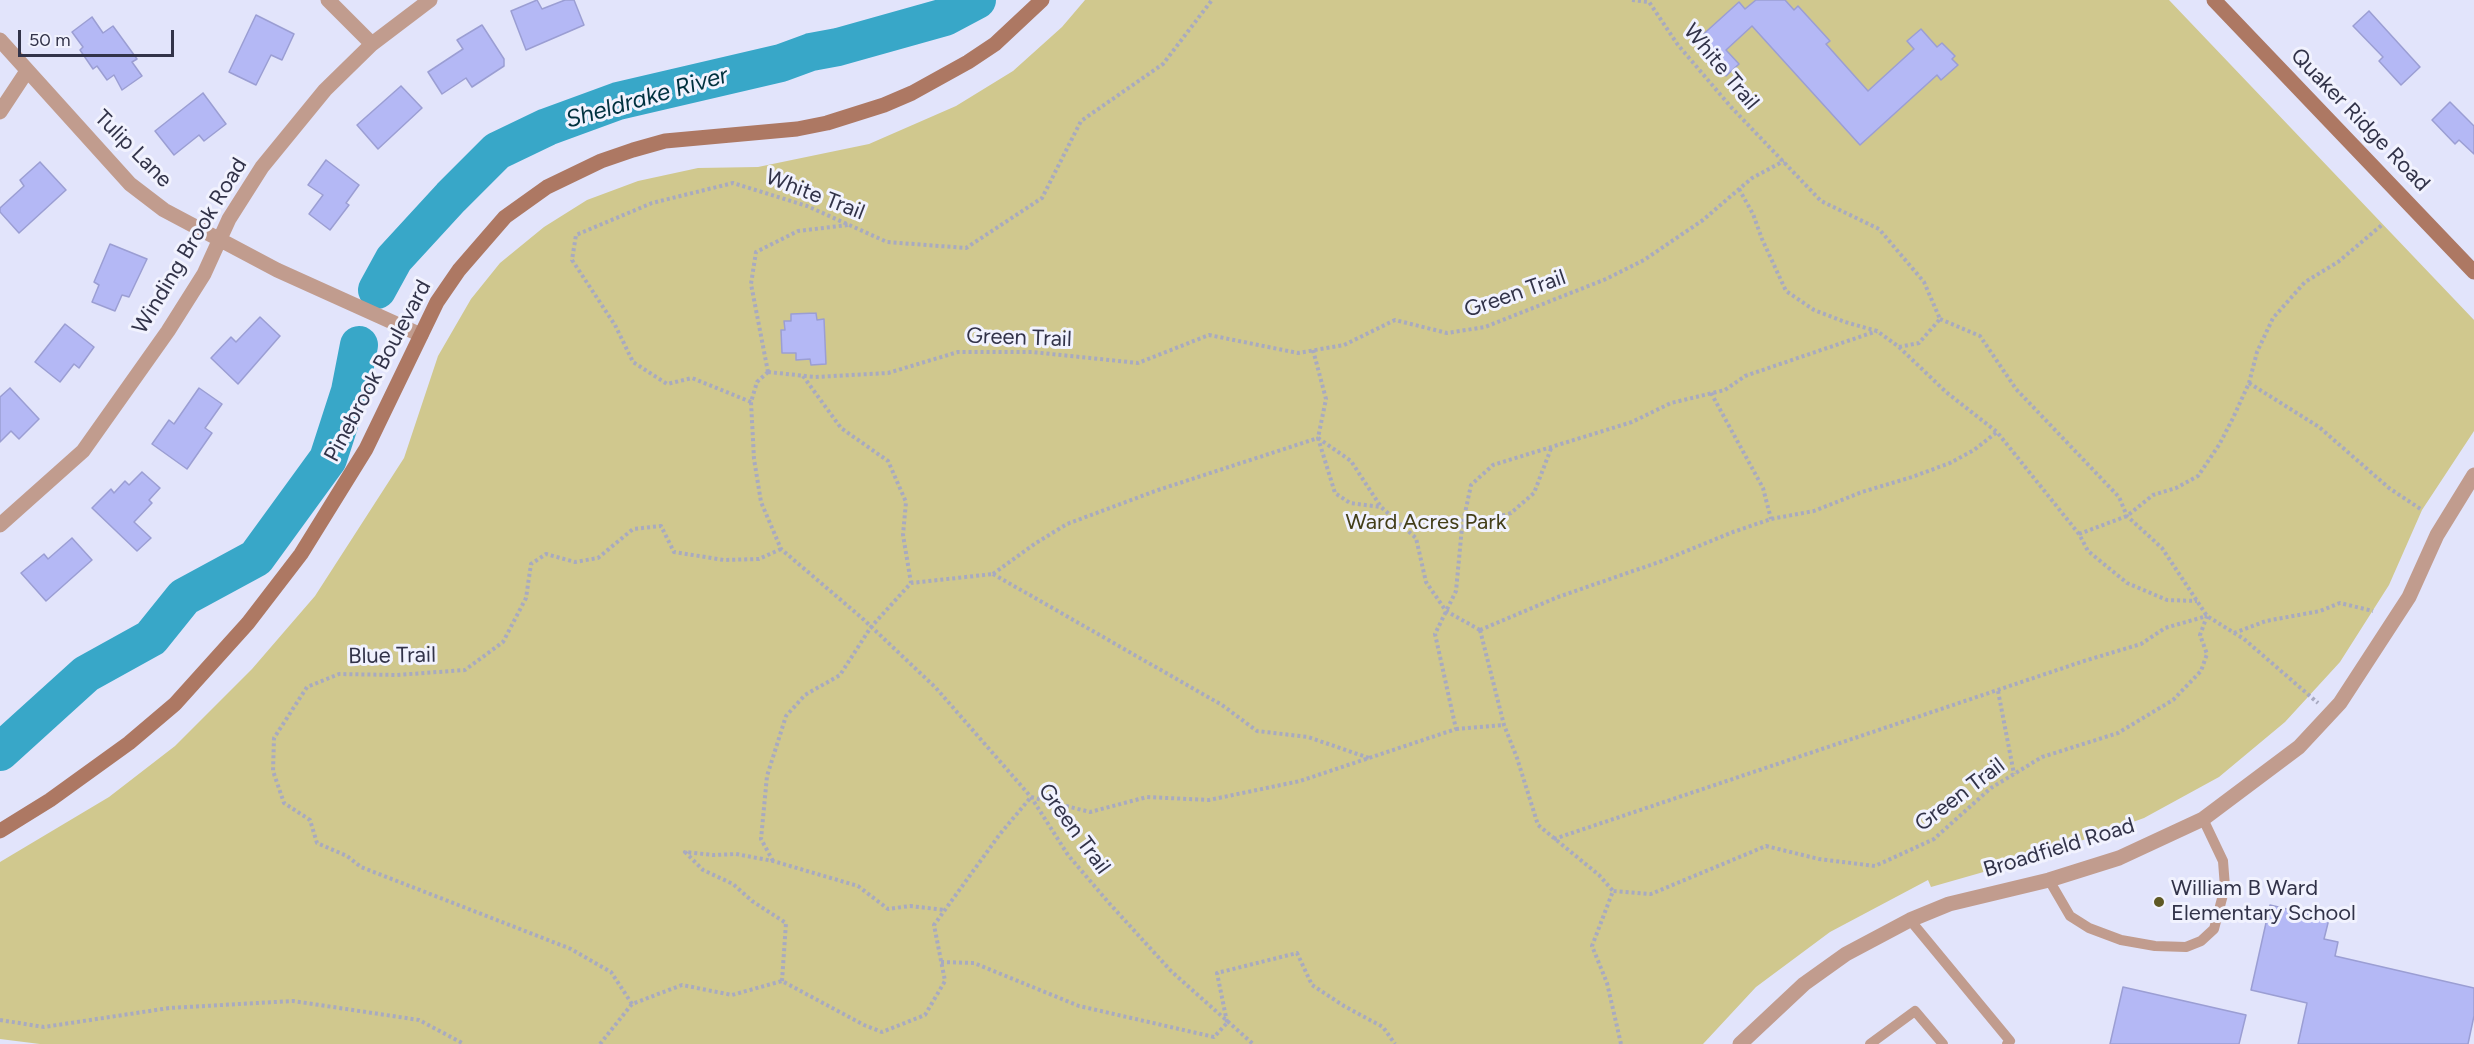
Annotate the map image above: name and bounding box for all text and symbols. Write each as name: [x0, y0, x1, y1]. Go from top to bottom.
scale bar: [21, 18, 177, 56]
street label: White Trail: [1677, 19, 1765, 115]
text: 50 m: [29, 29, 71, 51]
street label: Quaker Ridge Road: [2285, 43, 2435, 197]
water label: Sheldrake River: [563, 61, 731, 135]
street label: Tulip Lane: [89, 105, 177, 193]
street label: Winding Brook Road: [127, 153, 253, 339]
street label: White Trail: [762, 164, 868, 226]
street label: Green Trail: [1461, 264, 1569, 324]
street label: Pinebrook Boulevard: [319, 276, 437, 466]
street label: Green Trail: [966, 323, 1072, 353]
park label: Ward Acres Park: [1346, 510, 1506, 536]
street label: Blue Trail: [348, 642, 436, 670]
street label: Green Trail: [1910, 753, 2010, 837]
street label: Green Trail: [1032, 779, 1116, 879]
street label: Broadfield Road: [1980, 812, 2138, 884]
place label: William B Ward Elementary School: [2171, 876, 2356, 927]
marker: William B Ward Elementary School: [2152, 895, 2166, 909]

